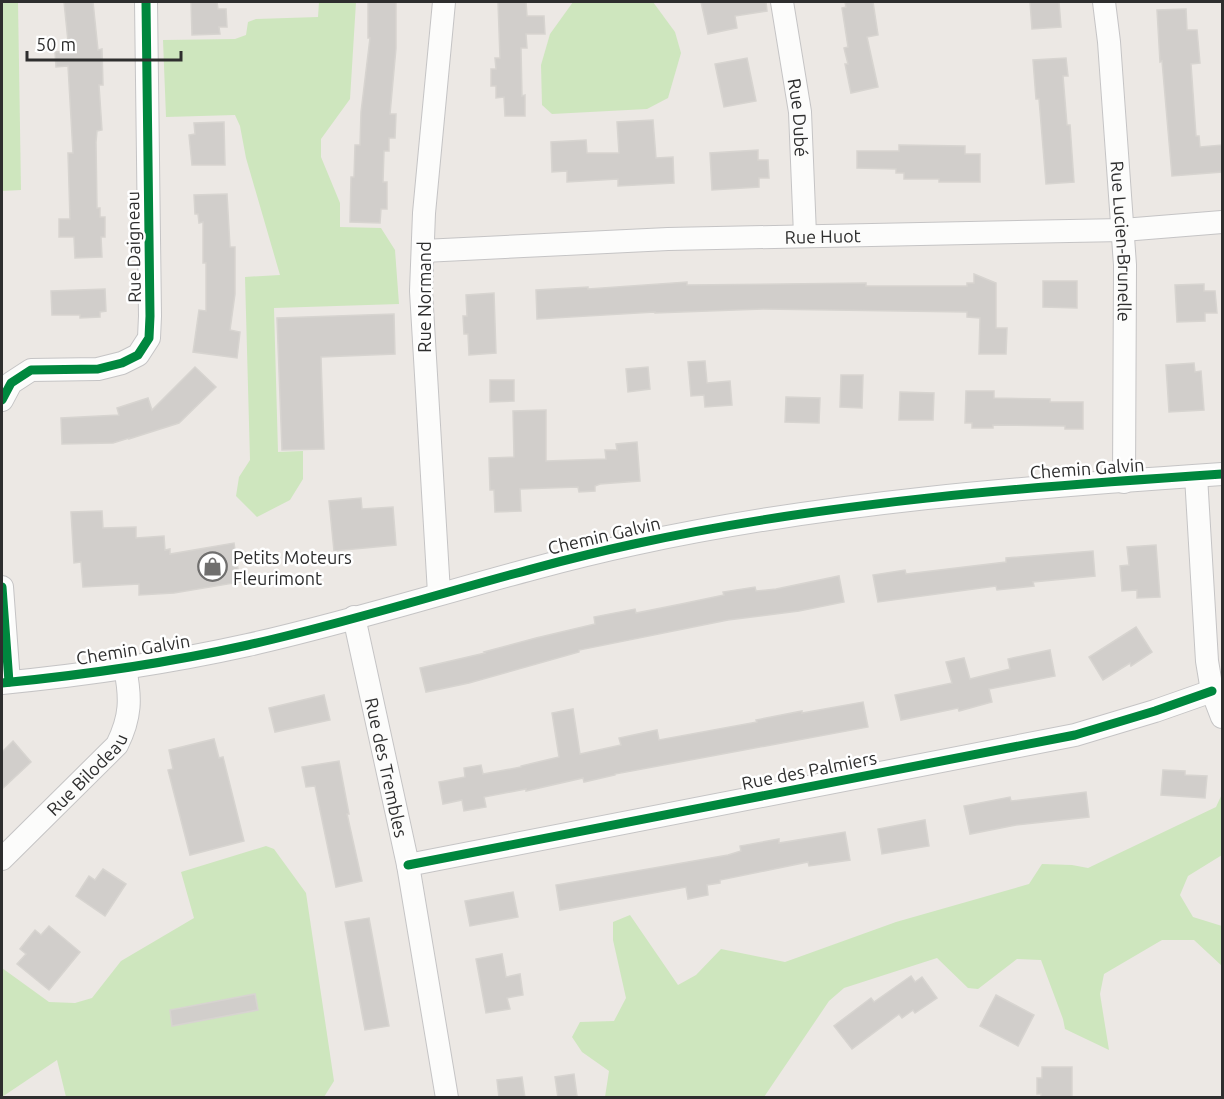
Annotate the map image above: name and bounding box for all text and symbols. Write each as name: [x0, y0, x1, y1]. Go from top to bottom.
scale bar: [27, 24, 182, 62]
text: 50 m: [36, 34, 76, 54]
street label: Rue Dubé: [785, 77, 812, 157]
street label: Rue Lucien-Brunelle: [1108, 160, 1135, 322]
street label: Rue Daigneau: [122, 191, 144, 303]
street label: Rue Huot: [784, 225, 861, 247]
street label: Rue Normand: [414, 241, 434, 353]
street label: Chemin Galvin: [1029, 454, 1145, 482]
street label: Chemin Galvin: [546, 512, 662, 558]
place label: Petits Moteurs Fleurimont: [233, 547, 352, 588]
shop icon: Petits Moteurs Fleurimont: [196, 551, 228, 583]
street label: Chemin Galvin: [75, 630, 191, 668]
street label: Rue des Trembles: [362, 696, 412, 839]
street label: Rue Bilodeau: [42, 730, 131, 819]
street label: Rue des Palmiers: [740, 747, 878, 793]

